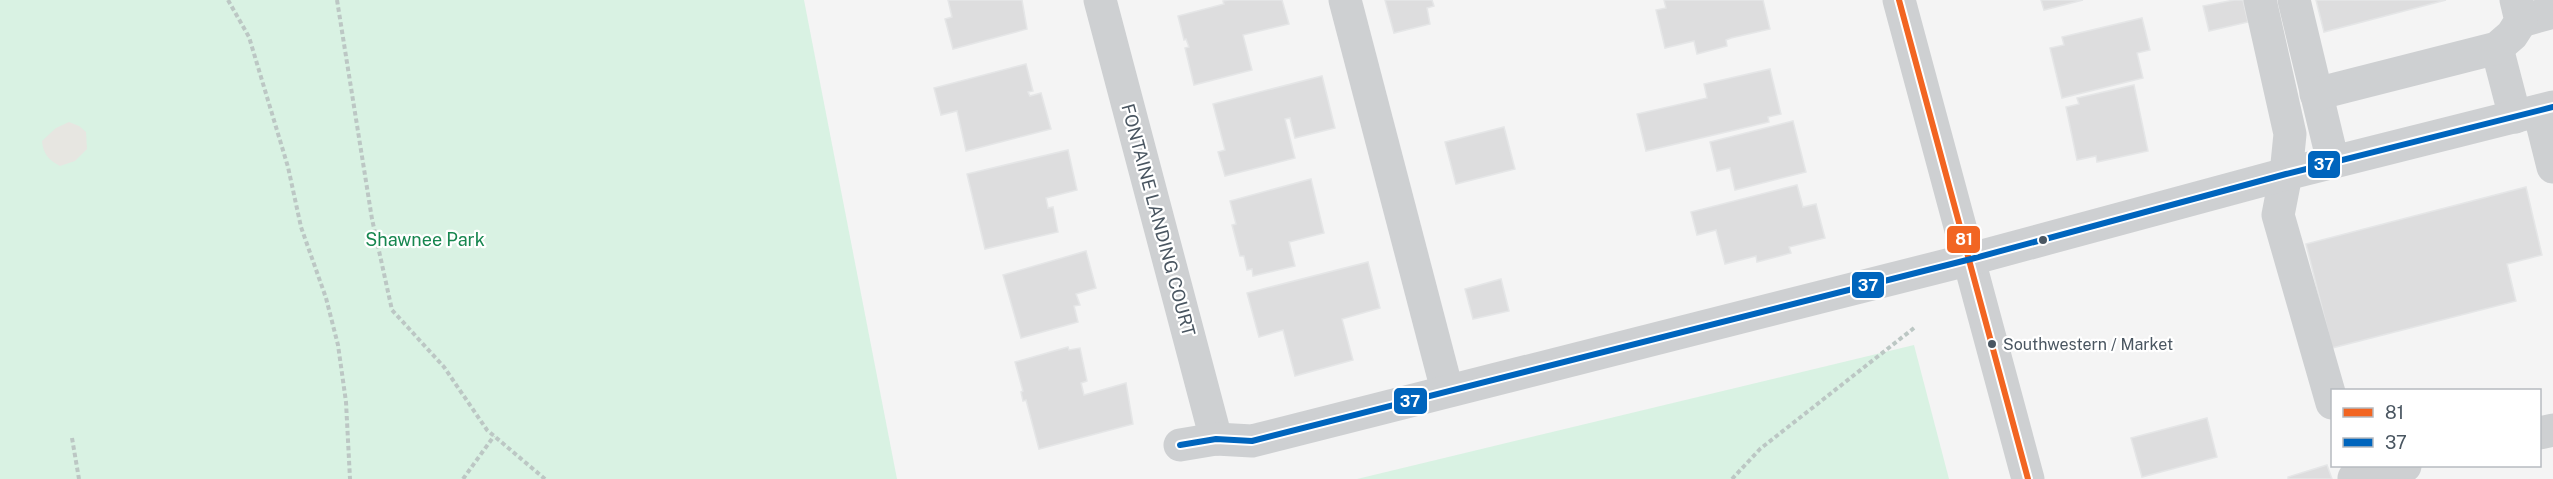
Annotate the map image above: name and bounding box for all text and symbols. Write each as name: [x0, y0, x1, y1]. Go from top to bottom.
street label: FONTAINE LANDING COURT: [1117, 101, 1200, 339]
line badge: 37: [2307, 150, 2341, 179]
text: 37: [2314, 155, 2334, 174]
line badge: 81: [1946, 225, 1981, 254]
park label: Shawnee Park: [365, 229, 485, 250]
text: 81: [1955, 230, 1973, 249]
unlabelled marker: [2037, 234, 2049, 246]
line badge: 37: [1851, 271, 1885, 299]
text: 37: [1858, 276, 1878, 295]
place label: Southwestern / Market: [2003, 335, 2173, 354]
marker: Southwestern / Market: [1986, 338, 1998, 350]
line badge: 37: [1393, 387, 1428, 415]
legend: [2331, 389, 2541, 467]
text: 37: [1400, 392, 1420, 411]
text: 81: [2385, 402, 2404, 423]
text: 37: [2385, 432, 2407, 453]

